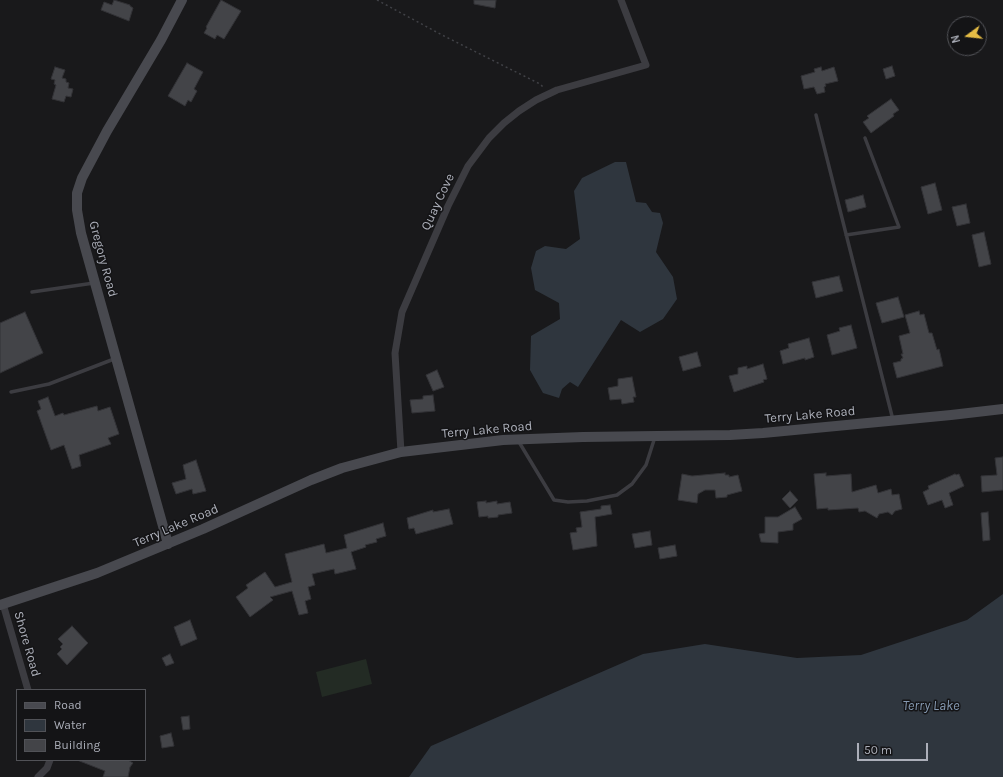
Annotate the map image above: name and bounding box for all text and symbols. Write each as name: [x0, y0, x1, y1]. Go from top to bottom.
north arrow: [947, 16, 987, 56]
text: N: [949, 33, 963, 44]
street label: Quay Cove: [418, 171, 458, 233]
street label: Gregory Road: [85, 219, 121, 299]
street label: Terry Lake Road: [764, 403, 856, 427]
street label: Terry Lake Road: [441, 418, 533, 442]
street label: Terry Lake Road: [131, 501, 221, 551]
street label: Shore Road: [10, 610, 44, 678]
legend: [16, 689, 146, 761]
text: Road: [54, 698, 82, 712]
water label: Terry Lake: [902, 698, 960, 714]
text: Water: [54, 718, 86, 732]
scale bar: [859, 735, 930, 761]
text: Building: [54, 738, 100, 752]
text: 50 m: [864, 743, 892, 757]

